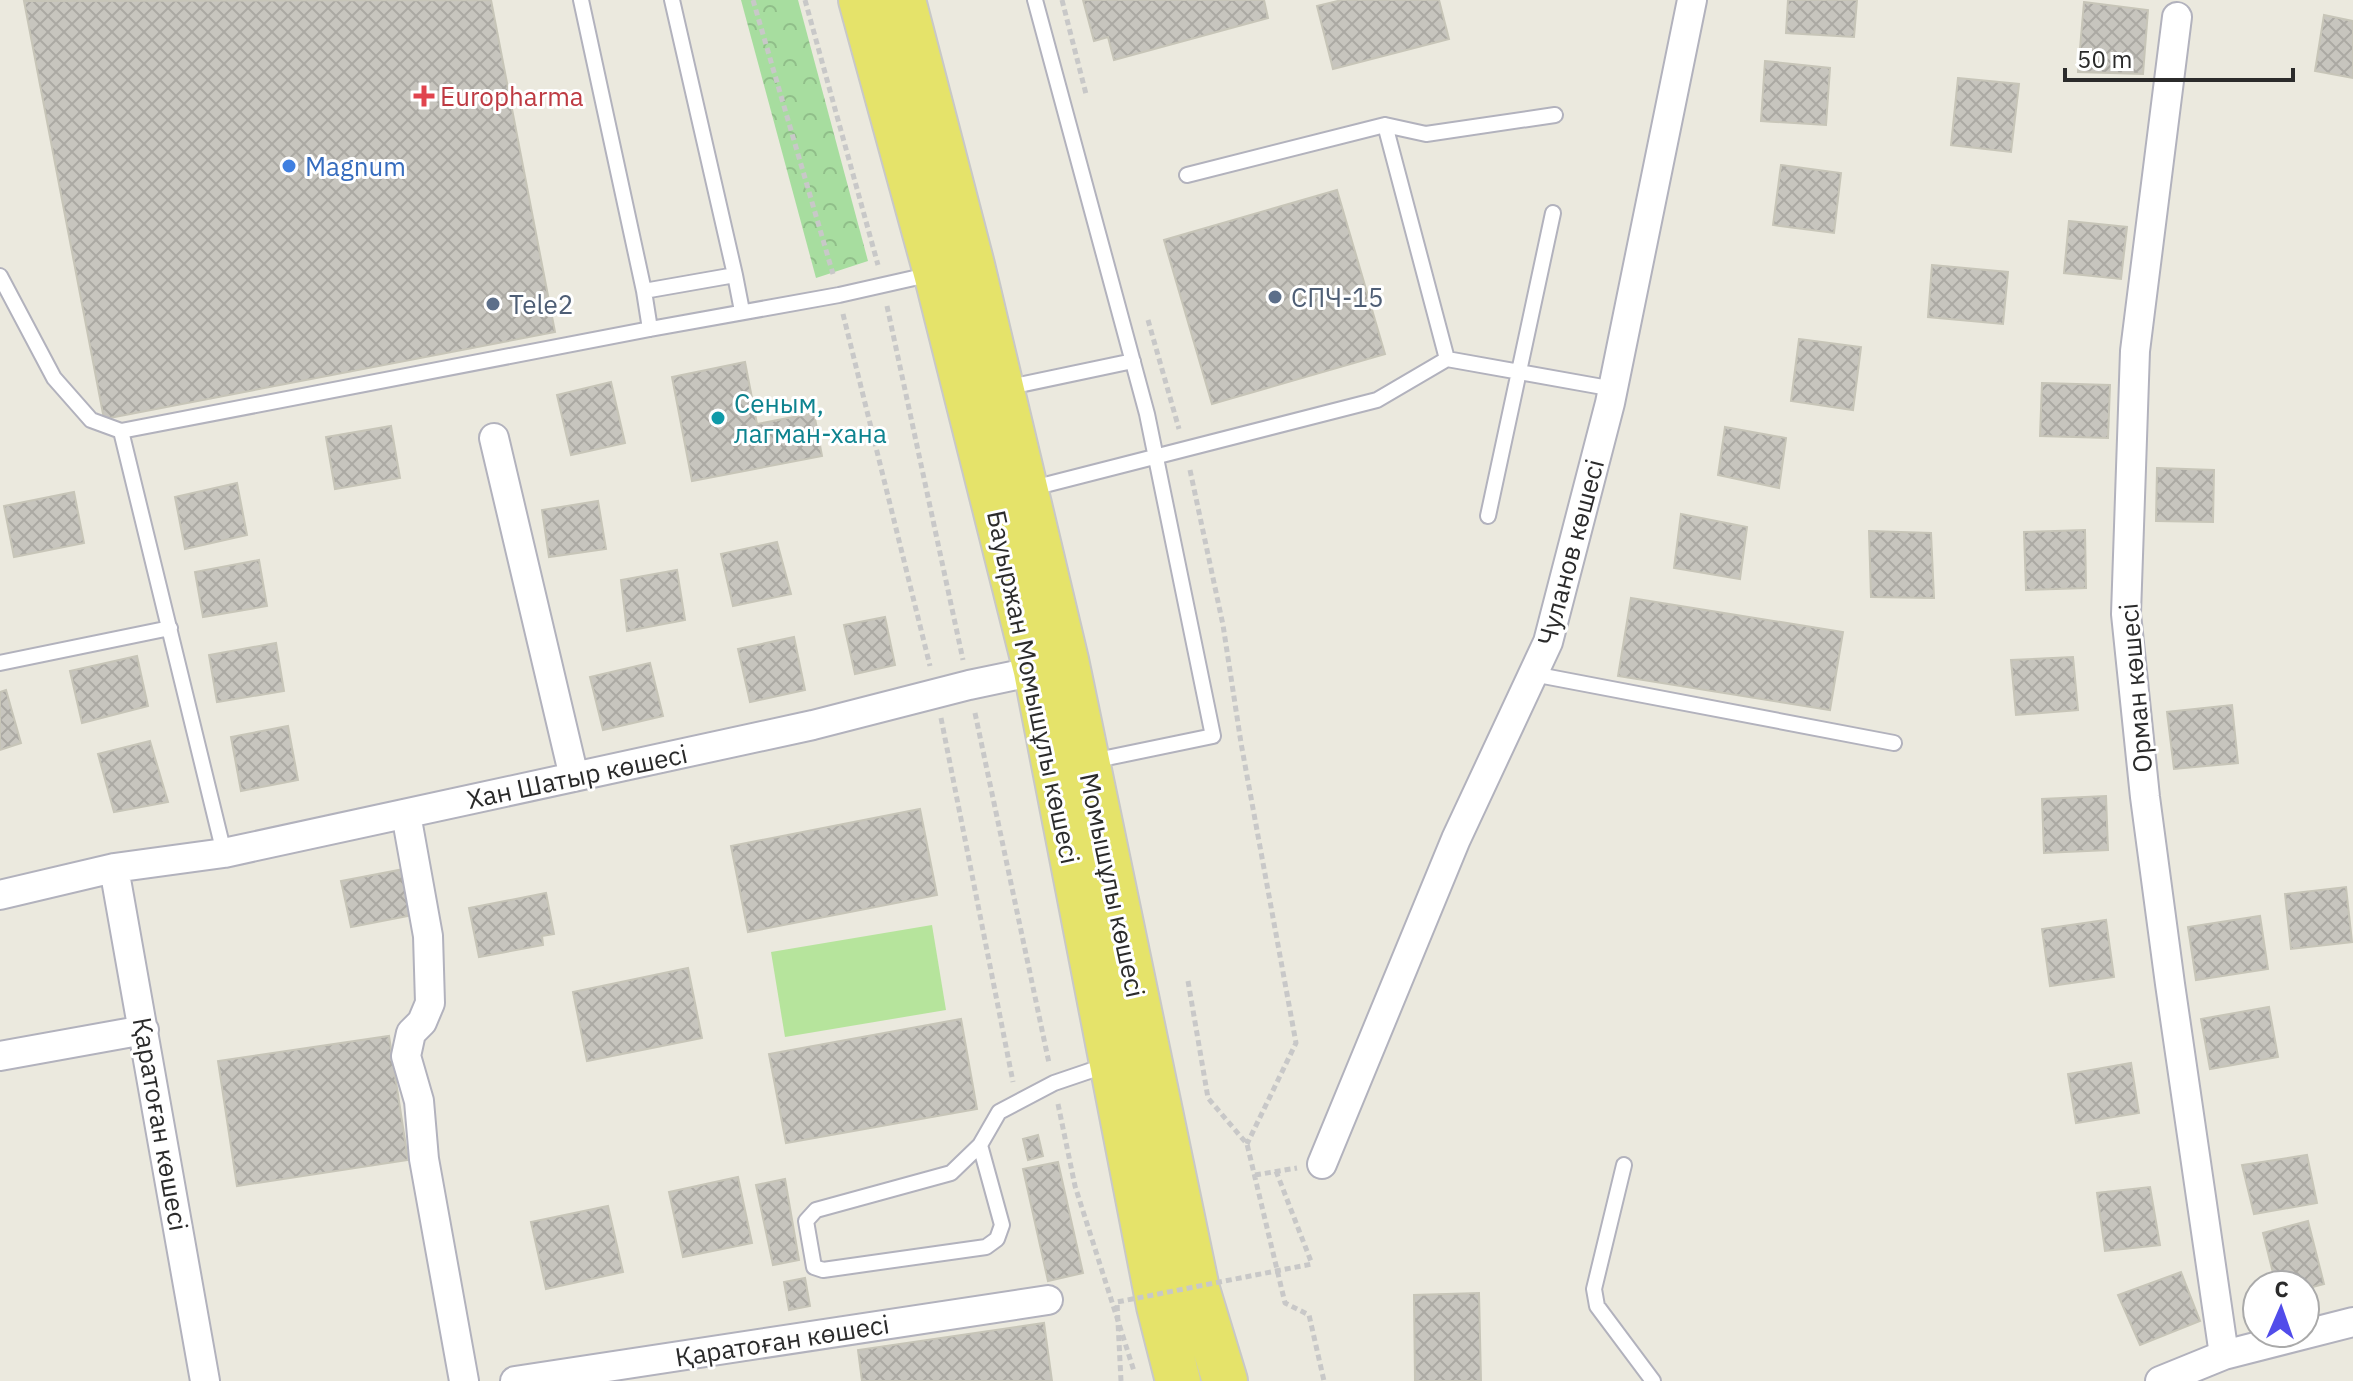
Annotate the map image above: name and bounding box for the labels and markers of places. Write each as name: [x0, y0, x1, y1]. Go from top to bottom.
place label: Europharma: [440, 79, 584, 113]
marker: Europharma: [415, 87, 433, 105]
place label: Magnum: [305, 149, 406, 183]
marker: Magnum: [280, 157, 298, 175]
place label: СПЧ-15: [1291, 280, 1384, 314]
place label: Tele2: [509, 287, 573, 321]
marker: СПЧ-15: [1266, 288, 1284, 306]
marker: Tele2: [484, 295, 502, 313]
place label: Сеным, лагман-хана: [734, 386, 887, 450]
marker: Сеным, лагман-хана: [709, 409, 727, 427]

